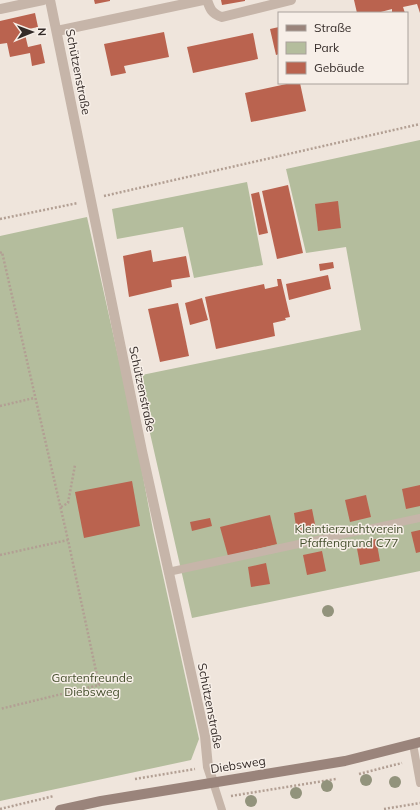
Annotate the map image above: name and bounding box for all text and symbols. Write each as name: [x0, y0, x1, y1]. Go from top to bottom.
north arrow: [12, 12, 52, 52]
legend: [278, 12, 408, 84]
text: Straße: [314, 20, 351, 35]
text: N: [35, 28, 49, 36]
street label: Schützenstraße: [63, 28, 94, 116]
text: Park: [314, 40, 340, 55]
text: Gebäude: [314, 60, 364, 75]
street label: Schützenstraße: [126, 345, 159, 433]
park label: Kleintierzuchtverein Pfaffengrund C77: [295, 521, 403, 550]
street label: Schützenstraße: [195, 662, 226, 750]
park label: Gartenfreunde Diebsweg: [52, 670, 132, 699]
street label: Diebsweg: [209, 753, 266, 776]

